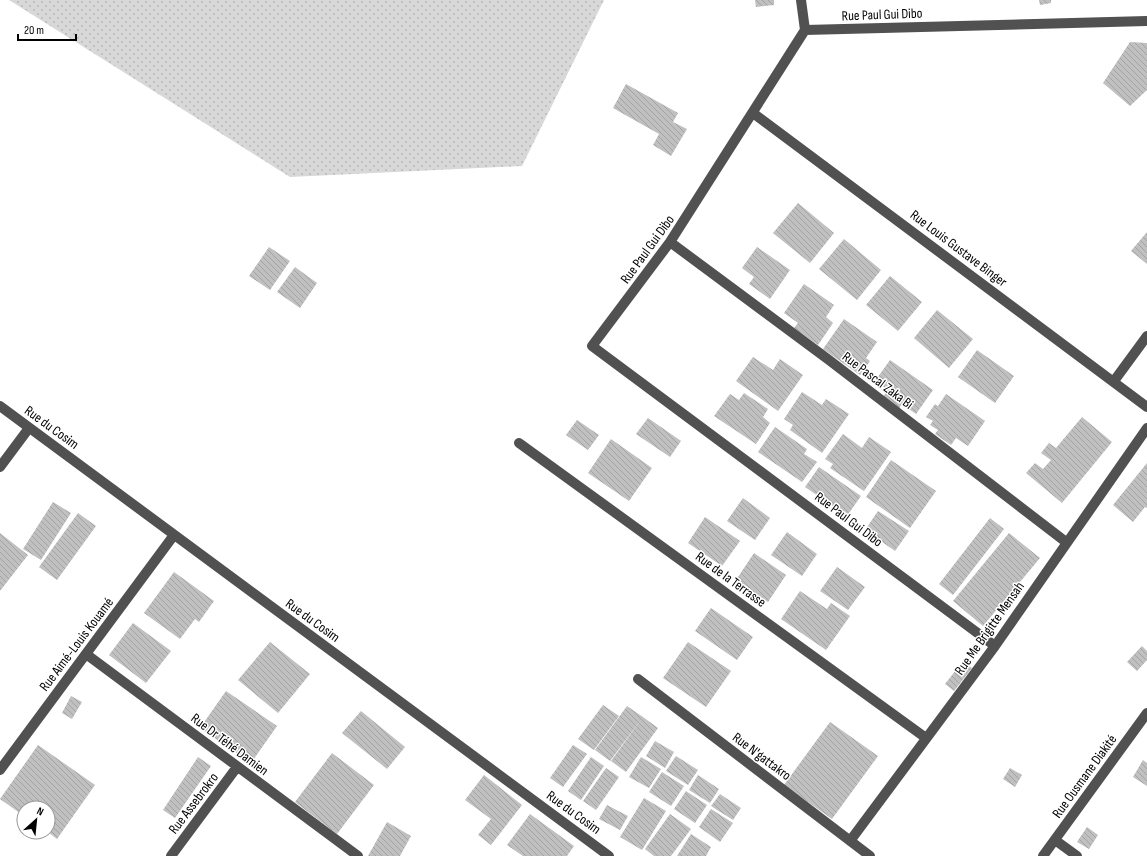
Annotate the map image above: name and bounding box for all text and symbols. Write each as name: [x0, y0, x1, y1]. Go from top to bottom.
street label: Rue Paul Gui Dibo: [841, 5, 923, 24]
scale bar: [18, 16, 76, 42]
text: 20 m: [24, 23, 44, 38]
street label: Rue Louis Gustave Binger: [907, 206, 1011, 290]
street label: Rue Paul Gui Dibo: [617, 211, 678, 287]
street label: Rue Pascal Zaka Bi: [839, 348, 917, 413]
street label: Rue du Cosim: [21, 402, 82, 453]
street label: Rue Paul Gui Dibo: [811, 488, 886, 551]
street label: Rue de la Terrasse: [692, 548, 769, 611]
street label: Rue Me Brigitte Mensah: [951, 578, 1028, 678]
street label: Rue Aimé-Louis Kouamé: [36, 594, 117, 694]
street label: Rue du Cosim: [282, 595, 343, 646]
street label: Rue Dr Téhé Damien: [187, 710, 272, 779]
street label: Rue N'gattakro: [729, 729, 795, 784]
street label: Rue Ousmane Diakité: [1048, 731, 1120, 821]
street label: Rue Assebrokro: [165, 769, 222, 837]
street label: Rue du Cosim: [543, 787, 604, 838]
north arrow: [16, 800, 56, 840]
text: N: [35, 804, 46, 819]

